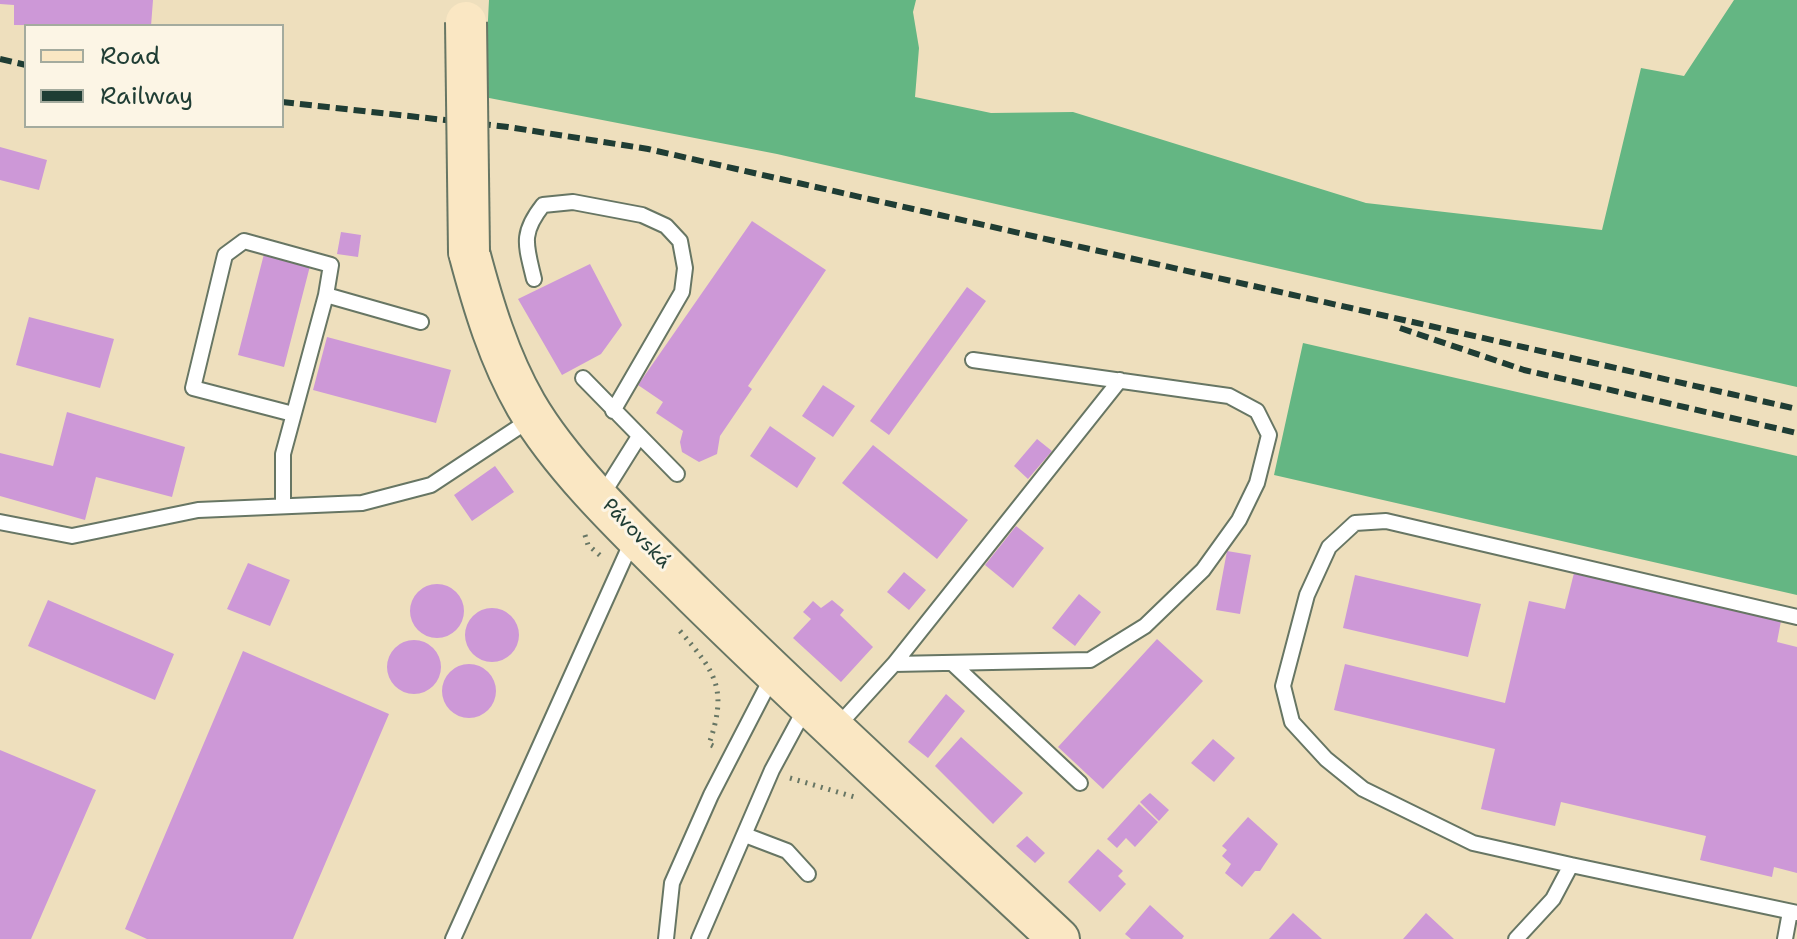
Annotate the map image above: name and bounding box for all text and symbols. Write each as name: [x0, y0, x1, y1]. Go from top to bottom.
legend: [24, 24, 284, 128]
text: Road: [100, 40, 160, 72]
text: Railway: [100, 80, 193, 112]
street label: Pávovská: [597, 494, 675, 574]

